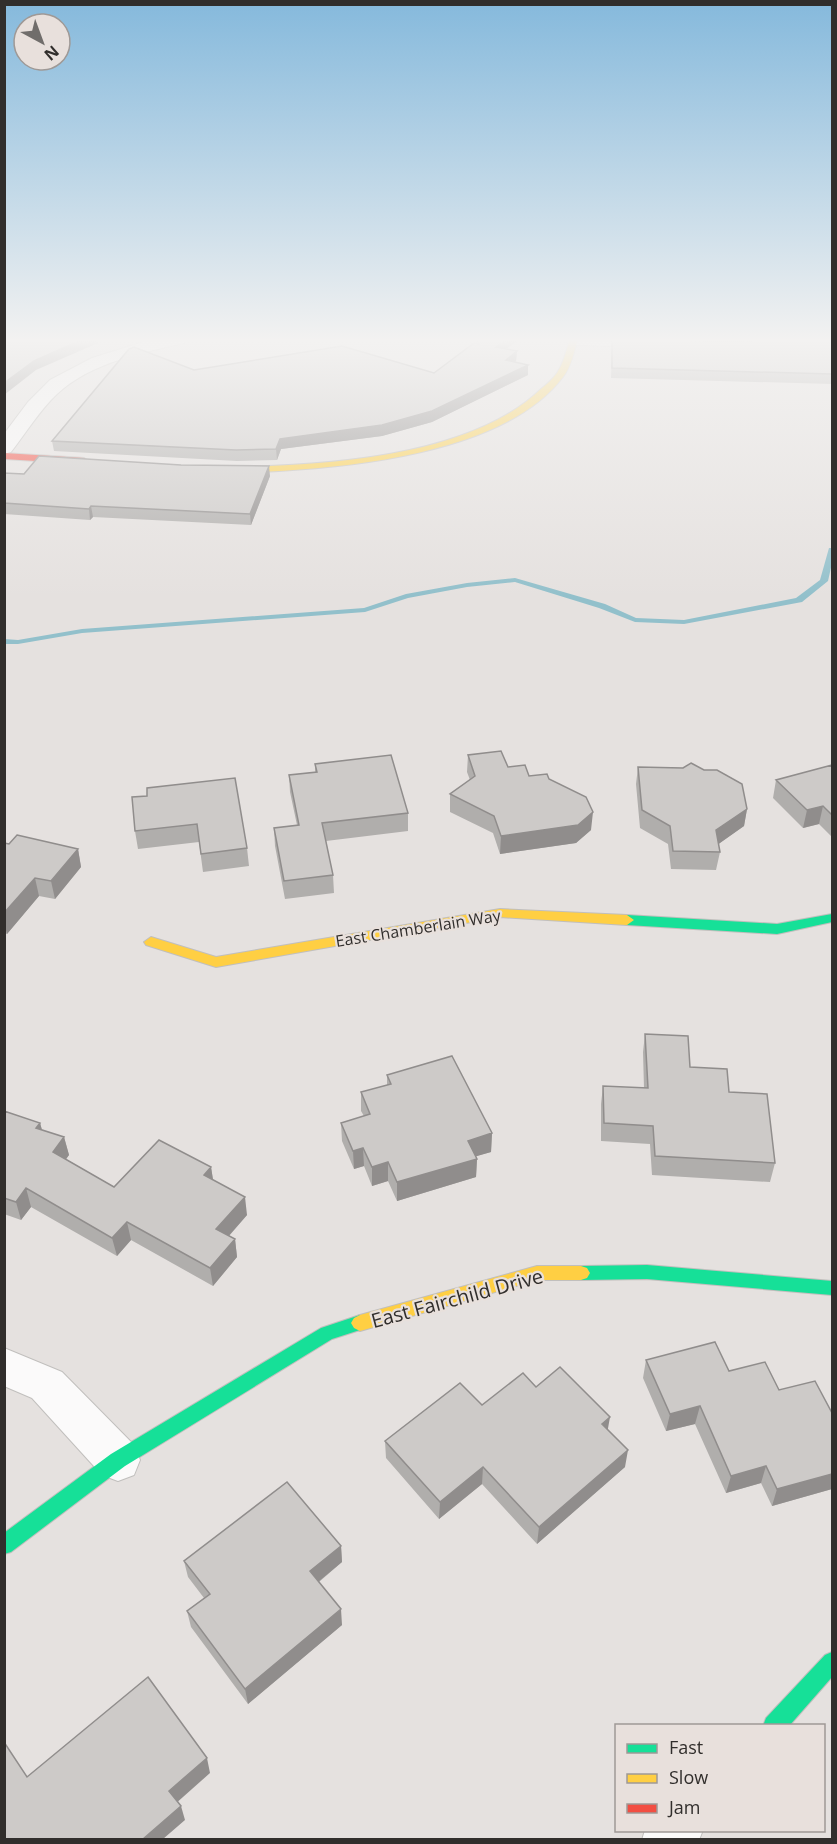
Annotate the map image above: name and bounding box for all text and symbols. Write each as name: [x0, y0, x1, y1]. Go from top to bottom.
north arrow: [12, 12, 72, 72]
text: N: [40, 41, 64, 66]
street label: East Chamberlain Way: [334, 904, 503, 952]
street label: East Fairchild Drive: [368, 1262, 546, 1334]
legend: [615, 1724, 825, 1832]
text: Fast: [669, 1735, 703, 1759]
text: Slow: [669, 1765, 708, 1789]
text: Jam: [667, 1795, 701, 1819]

